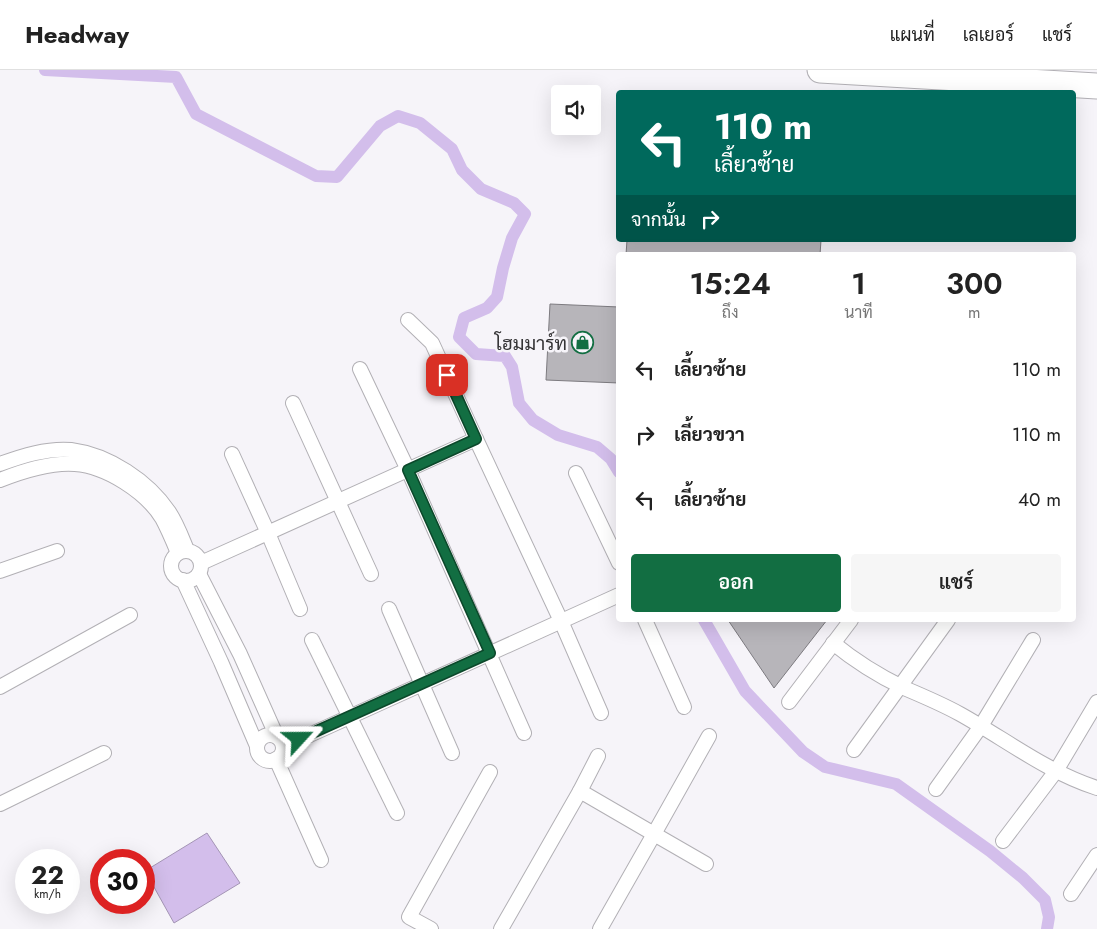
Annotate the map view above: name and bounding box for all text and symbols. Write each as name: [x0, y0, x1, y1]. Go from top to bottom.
text: Headway: [25, 17, 129, 52]
text: แผนที่: [890, 22, 935, 48]
text: เลเยอร์: [963, 22, 1014, 48]
text: แชร์: [1042, 22, 1072, 48]
map controls: [551, 85, 601, 135]
button: sound: [551, 85, 601, 135]
text: 110 m: [714, 102, 812, 152]
icon: left: [631, 110, 696, 175]
text: เลี้ยวซ้าย: [714, 148, 794, 180]
icon: right: [696, 205, 724, 233]
text: จากนั้น: [631, 206, 686, 233]
text: 15:24: [689, 262, 771, 305]
text: 1: [851, 262, 866, 305]
text: 300: [946, 262, 1003, 305]
text: ถึง: [722, 301, 738, 324]
text: นาที: [844, 301, 873, 324]
text: m: [968, 301, 981, 324]
place label: โฮมมาร์ท: [494, 330, 567, 357]
shop icon: โฮมมาร์ท: [571, 331, 595, 355]
pin: [426, 354, 468, 396]
icon: left: [631, 356, 659, 384]
text: เลี้ยวซ้าย: [674, 356, 746, 383]
text: 110 m: [1012, 356, 1061, 383]
icon: arrive: [433, 361, 461, 389]
icon: right: [631, 421, 659, 449]
text: เลี้ยวขวา: [674, 421, 745, 448]
text: 110 m: [1012, 421, 1061, 448]
icon: left: [631, 486, 659, 514]
text: เลี้ยวซ้าย: [674, 486, 746, 513]
text: 40 m: [1018, 486, 1061, 513]
button: ออก: [631, 554, 841, 612]
button: แชร์: [851, 554, 1061, 612]
position arrow: [272, 712, 324, 764]
speed limit sign: 30: [90, 849, 155, 914]
text: 22: [31, 857, 64, 893]
text: km/h: [34, 885, 61, 903]

